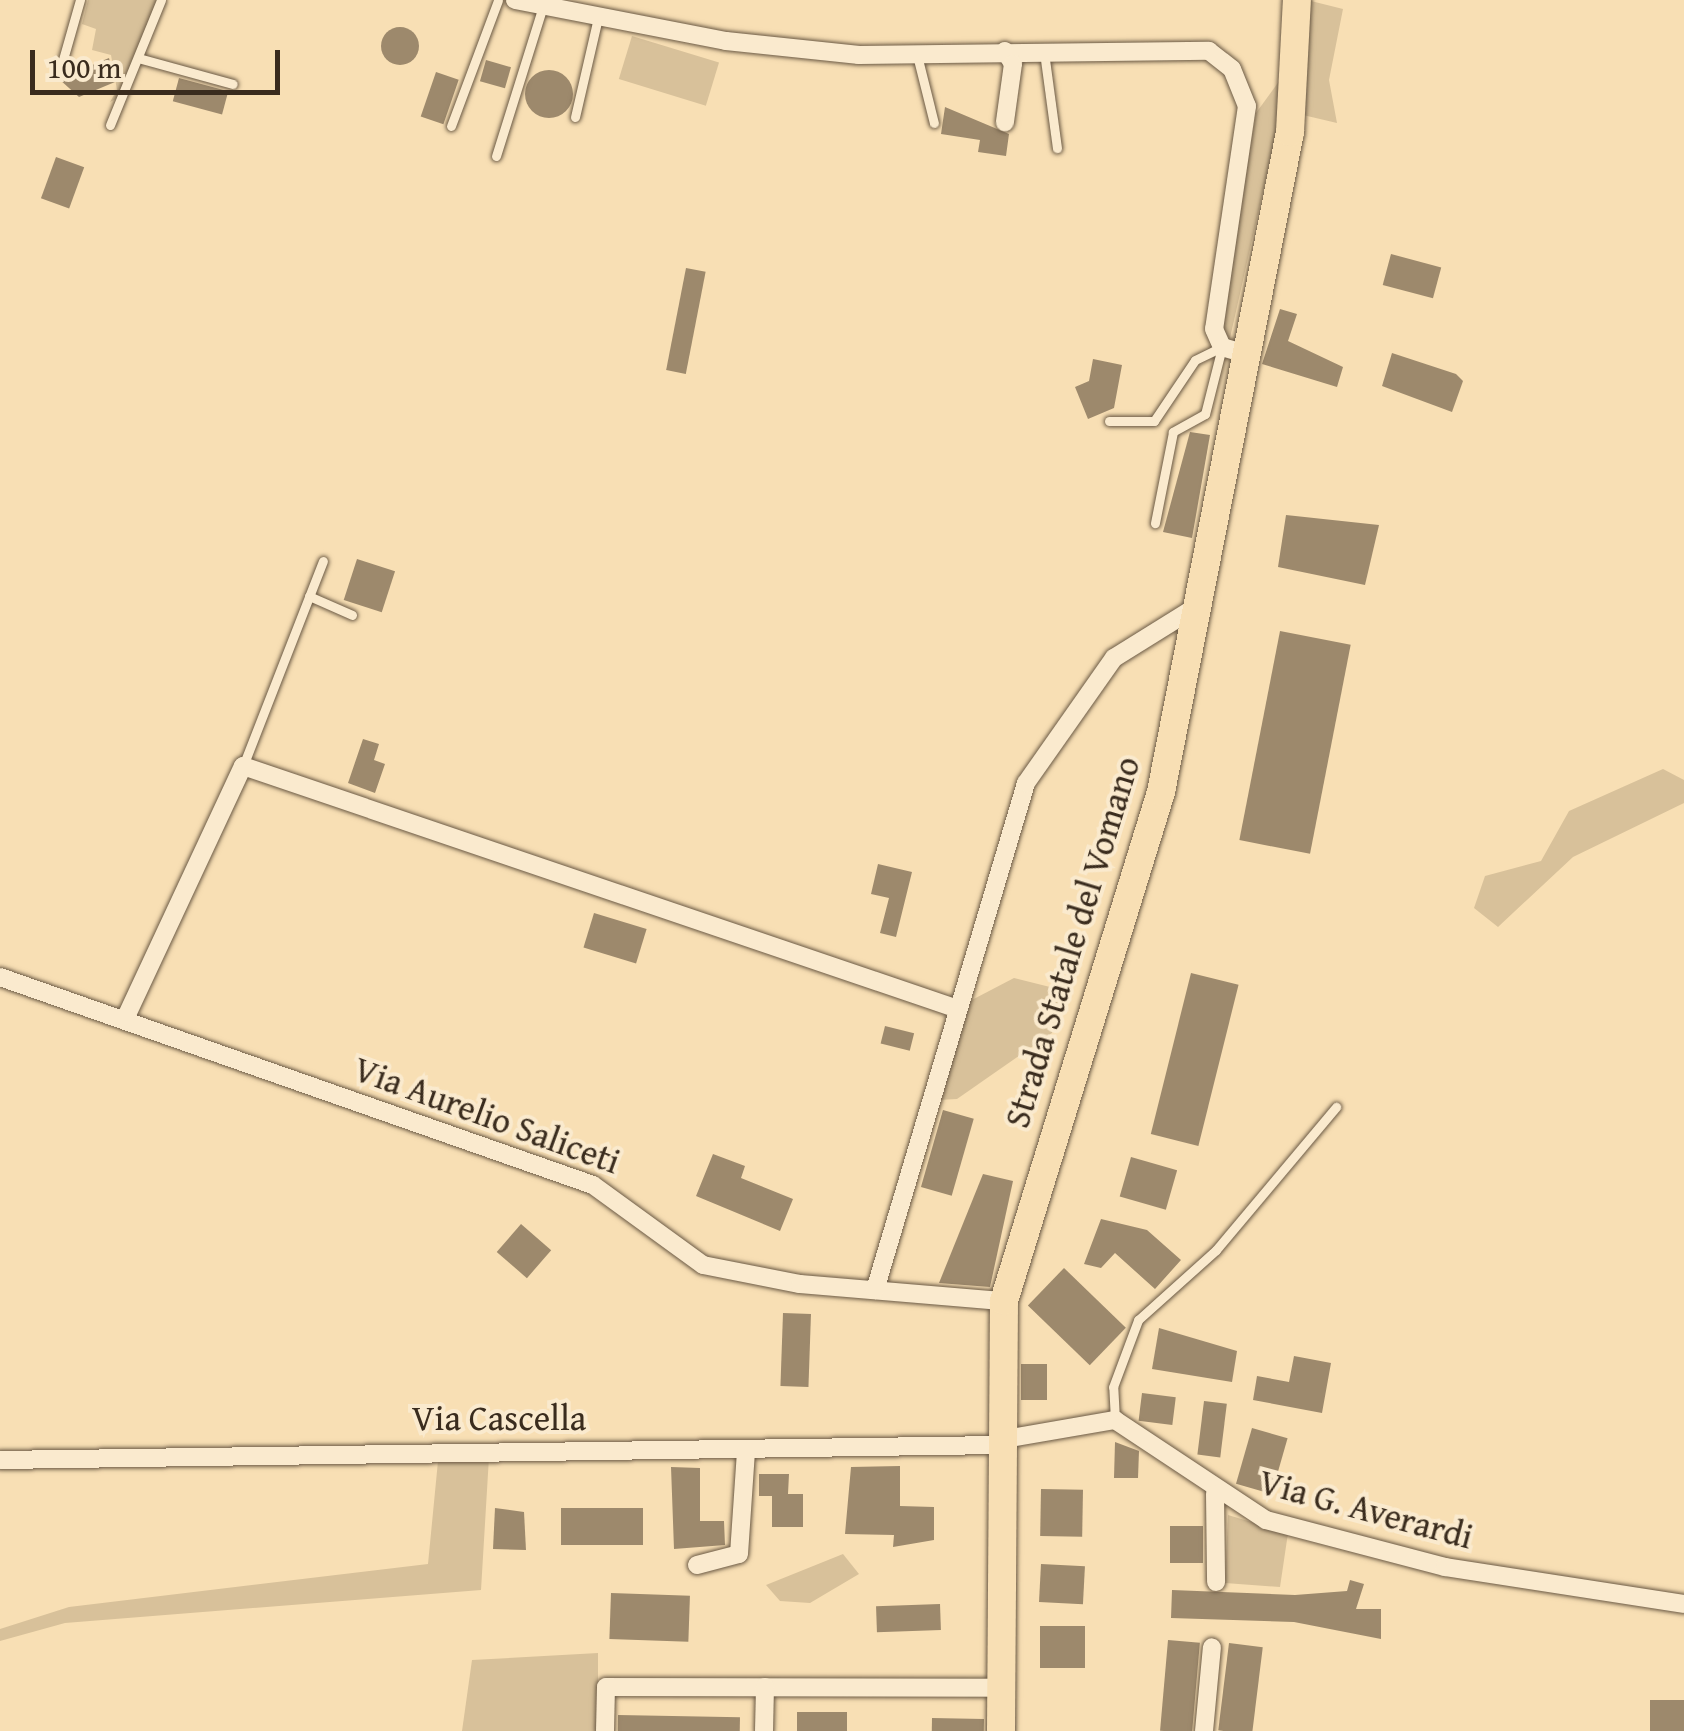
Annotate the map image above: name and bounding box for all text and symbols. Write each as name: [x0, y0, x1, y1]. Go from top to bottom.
scale bar: [35, 30, 285, 92]
text: 100 m: [47, 45, 121, 89]
street label: Strada Statale del Vomano: [996, 751, 1148, 1133]
street label: Via Aurelio Saliceti: [348, 1047, 626, 1183]
street label: Via Cascella: [412, 1397, 586, 1439]
street label: Via G. Averardi: [1255, 1460, 1477, 1558]

